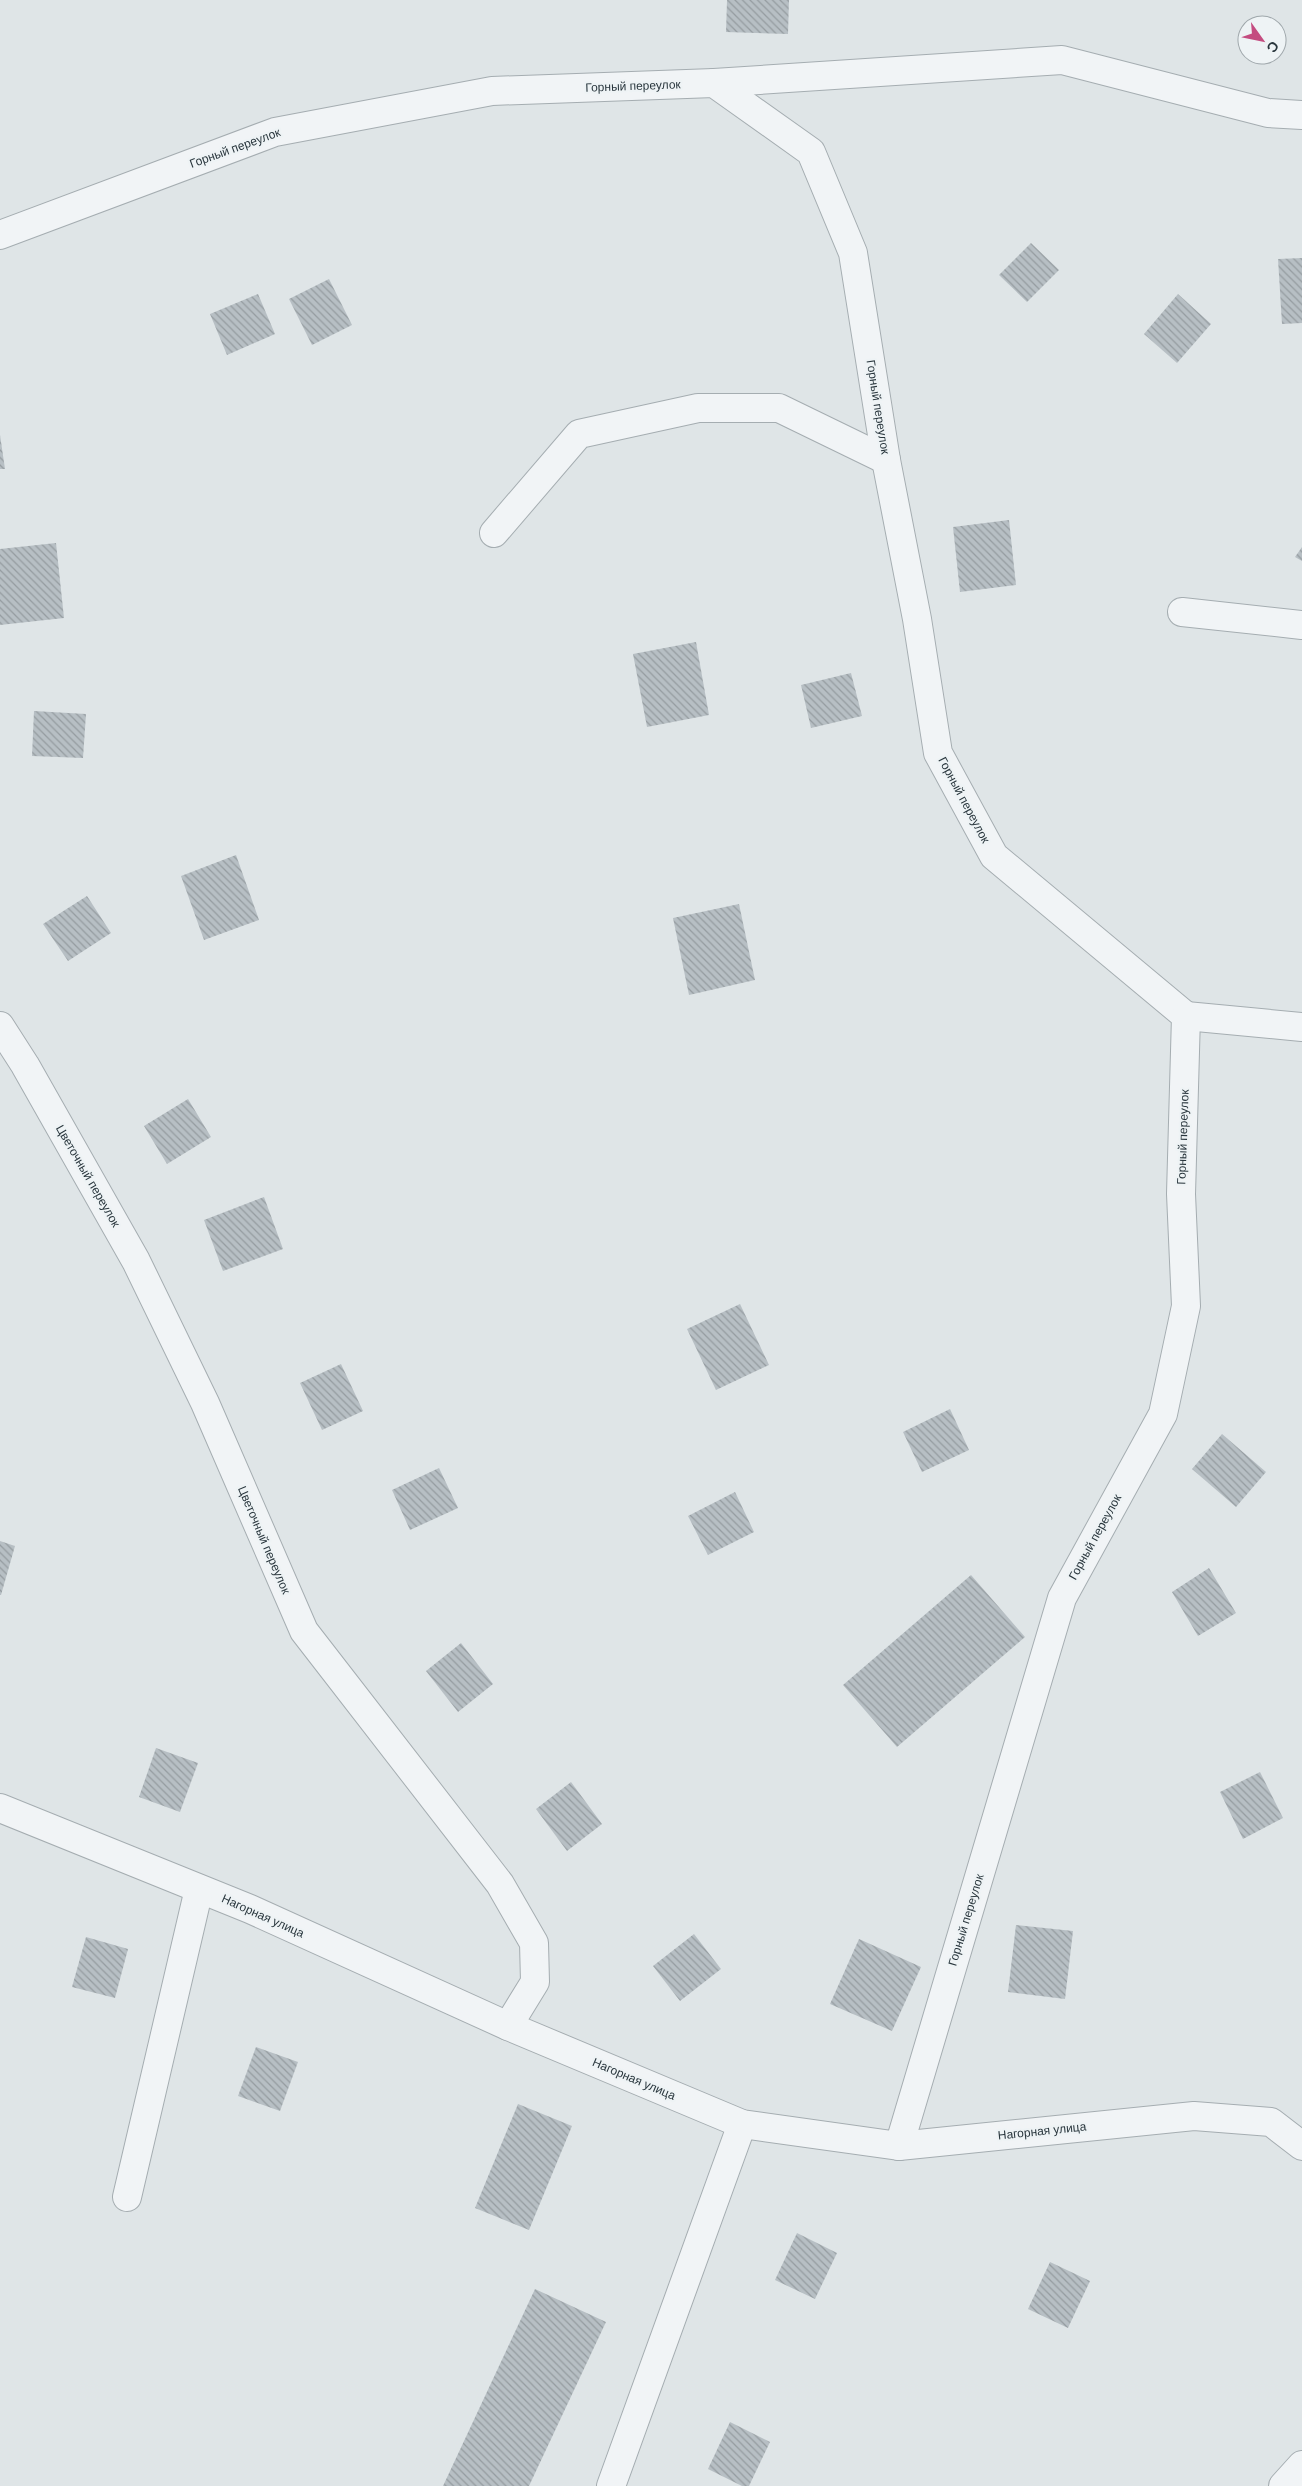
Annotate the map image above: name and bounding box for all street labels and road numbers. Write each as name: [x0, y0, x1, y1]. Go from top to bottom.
street label: Горный переулок: [585, 76, 682, 96]
street label: Горный переулок: [187, 124, 283, 172]
street label: Горный переулок: [863, 359, 893, 456]
street label: Горный переулок: [935, 754, 994, 847]
street label: Горный переулок: [1173, 1088, 1193, 1185]
street label: Цветочный переулок: [52, 1122, 124, 1231]
street label: Цветочный переулок: [234, 1484, 294, 1597]
street label: Горный переулок: [1065, 1491, 1125, 1583]
street label: Горный переулок: [944, 1871, 988, 1968]
street label: Нагорная улица: [219, 1891, 307, 1941]
street label: Нагорная улица: [590, 2054, 678, 2104]
street label: Нагорная улица: [997, 2118, 1087, 2144]

